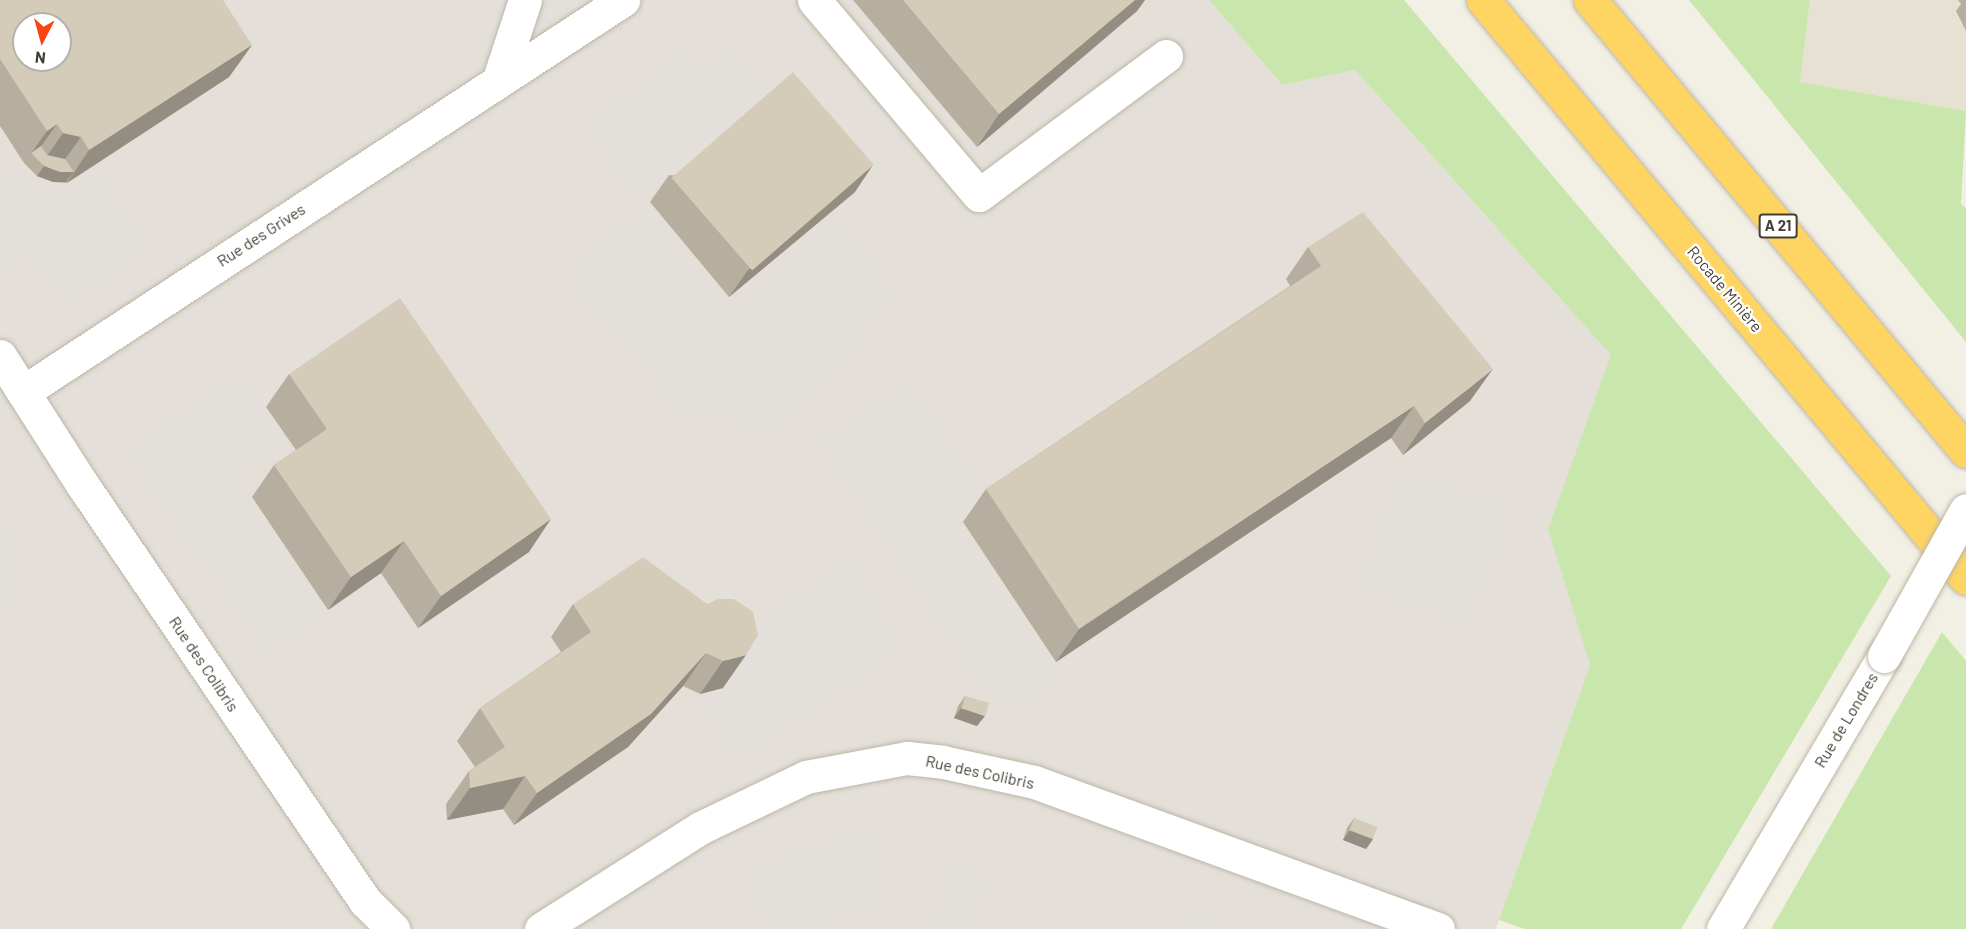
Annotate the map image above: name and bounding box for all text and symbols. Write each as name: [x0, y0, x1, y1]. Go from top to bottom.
north arrow: [12, 12, 72, 72]
text: N: [34, 48, 47, 68]
street label: Rue des Grives: [213, 199, 309, 271]
road number: A 21: [1758, 214, 1798, 238]
street label: Rocade Minière: [1683, 242, 1767, 336]
street label: Rue des Colibris: [165, 613, 243, 715]
street label: Rue de Londres: [1810, 669, 1882, 771]
street label: Rue des Colibris: [924, 751, 1036, 793]

